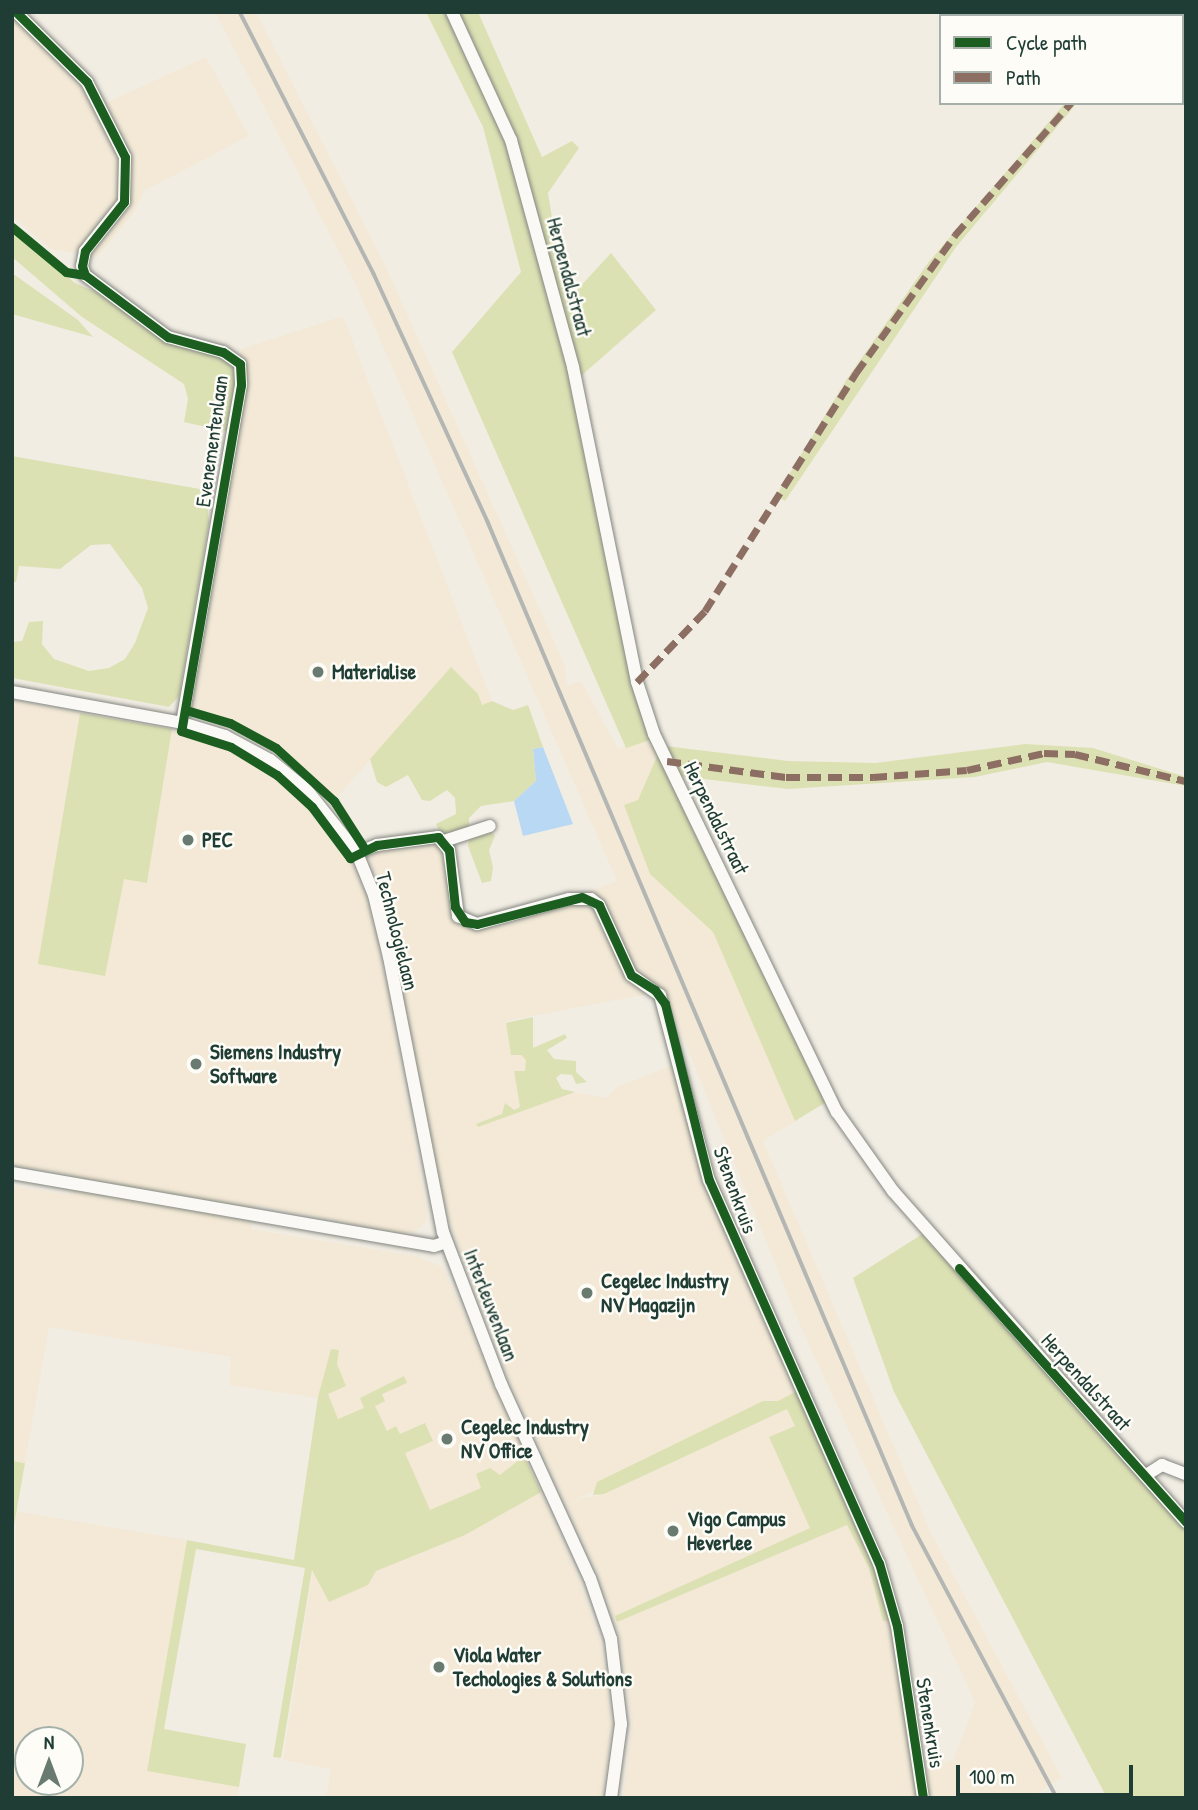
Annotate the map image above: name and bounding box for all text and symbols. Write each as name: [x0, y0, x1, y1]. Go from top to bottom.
legend: [939, 14, 1184, 105]
text: Cycle path: [1006, 28, 1087, 57]
text: Path: [1006, 63, 1040, 92]
street label: Herpendalstraat: [541, 215, 597, 339]
street label: Evenementenlaan: [190, 374, 234, 508]
place label: Materialise: [332, 659, 416, 685]
marker: Materialise: [310, 664, 326, 680]
street label: Herpendalstraat: [678, 758, 754, 878]
place label: PEC: [202, 827, 233, 853]
marker: PEC: [180, 832, 196, 848]
street label: Technologielaan: [370, 869, 424, 993]
place label: Siemens Industry Software: [210, 1039, 341, 1089]
marker: Siemens Industry Software: [188, 1056, 204, 1072]
street label: Stenenkruis: [708, 1143, 762, 1237]
street label: Interleuvenlaan: [458, 1245, 524, 1365]
place label: Cegelec Industry NV Magazijn: [601, 1268, 729, 1318]
marker: Cegelec Industry NV Magazijn: [579, 1285, 595, 1301]
street label: Herpendalstraat: [1036, 1328, 1136, 1436]
place label: Cegelec Industry NV Office: [461, 1414, 589, 1464]
marker: Cegelec Industry NV Office: [439, 1431, 455, 1447]
place label: Vigo Campus Heverlee: [687, 1506, 786, 1556]
marker: Vigo Campus Heverlee: [665, 1523, 681, 1539]
place label: Viola Water Techologies & Solutions: [453, 1642, 632, 1692]
marker: Viola Water Techologies & Solutions: [431, 1659, 447, 1675]
street label: Stenenkruis: [910, 1676, 950, 1770]
north arrow: [14, 1726, 84, 1796]
text: N: [44, 1729, 54, 1755]
scale bar: [960, 1750, 1137, 1794]
text: 100 m: [969, 1762, 1015, 1791]

